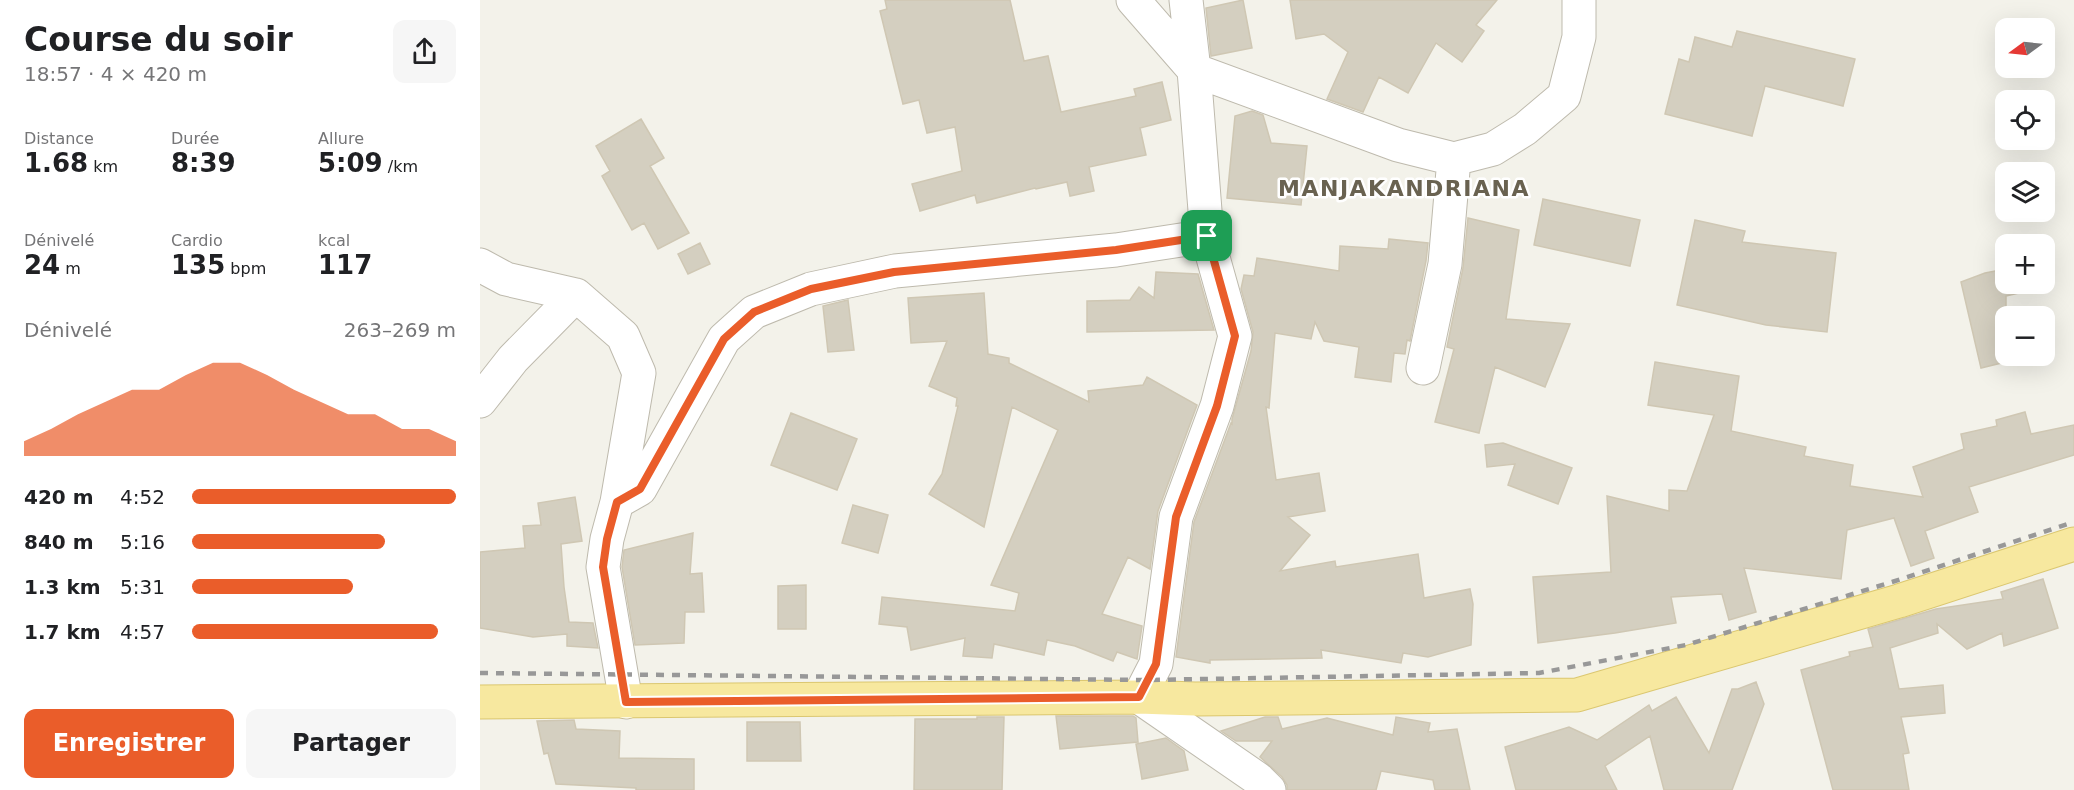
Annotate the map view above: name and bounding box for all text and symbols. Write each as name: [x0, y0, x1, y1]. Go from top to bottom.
north arrow: [1995, 18, 2055, 78]
map controls: [1995, 18, 2055, 366]
text: Course du soir: [24, 20, 293, 59]
button: share: [393, 20, 456, 83]
text: 18:57 · 4 × 420 m: [24, 62, 207, 86]
button: locate: [1995, 90, 2055, 150]
text: Distance: [24, 129, 94, 148]
text: Durée: [171, 129, 219, 148]
text: Allure: [318, 129, 364, 148]
text: 1.68: [24, 148, 88, 178]
text: 8:39: [171, 148, 236, 178]
text: 5:09: [318, 148, 383, 178]
text: km: [88, 157, 118, 176]
text: /km: [383, 157, 418, 176]
button: layers: [1995, 162, 2055, 222]
district label: MANJAKANDRIANA: [1278, 176, 1530, 201]
pin: [1181, 210, 1232, 261]
icon: arrive: [1190, 219, 1223, 252]
text: Dénivelé: [24, 231, 94, 250]
text: Cardio: [171, 231, 223, 250]
text: kcal: [318, 231, 350, 250]
button: +: [1995, 234, 2055, 294]
text: 24: [24, 250, 60, 280]
text: 135: [171, 250, 225, 280]
text: 117: [318, 250, 372, 280]
text: m: [60, 259, 81, 278]
text: bpm: [225, 259, 266, 278]
button: −: [1995, 306, 2055, 366]
text: Dénivelé: [24, 318, 112, 342]
text: 263–269 m: [344, 318, 456, 342]
text: 420 m: [24, 485, 94, 509]
text: 4:52: [120, 485, 165, 509]
text: 840 m: [24, 530, 94, 554]
text: 5:16: [120, 530, 165, 554]
text: 1.3 km: [24, 575, 101, 599]
text: 5:31: [120, 575, 165, 599]
text: 1.7 km: [24, 620, 101, 644]
text: 4:57: [120, 620, 165, 644]
button: Enregistrer: [24, 709, 234, 778]
button: Partager: [246, 709, 456, 778]

